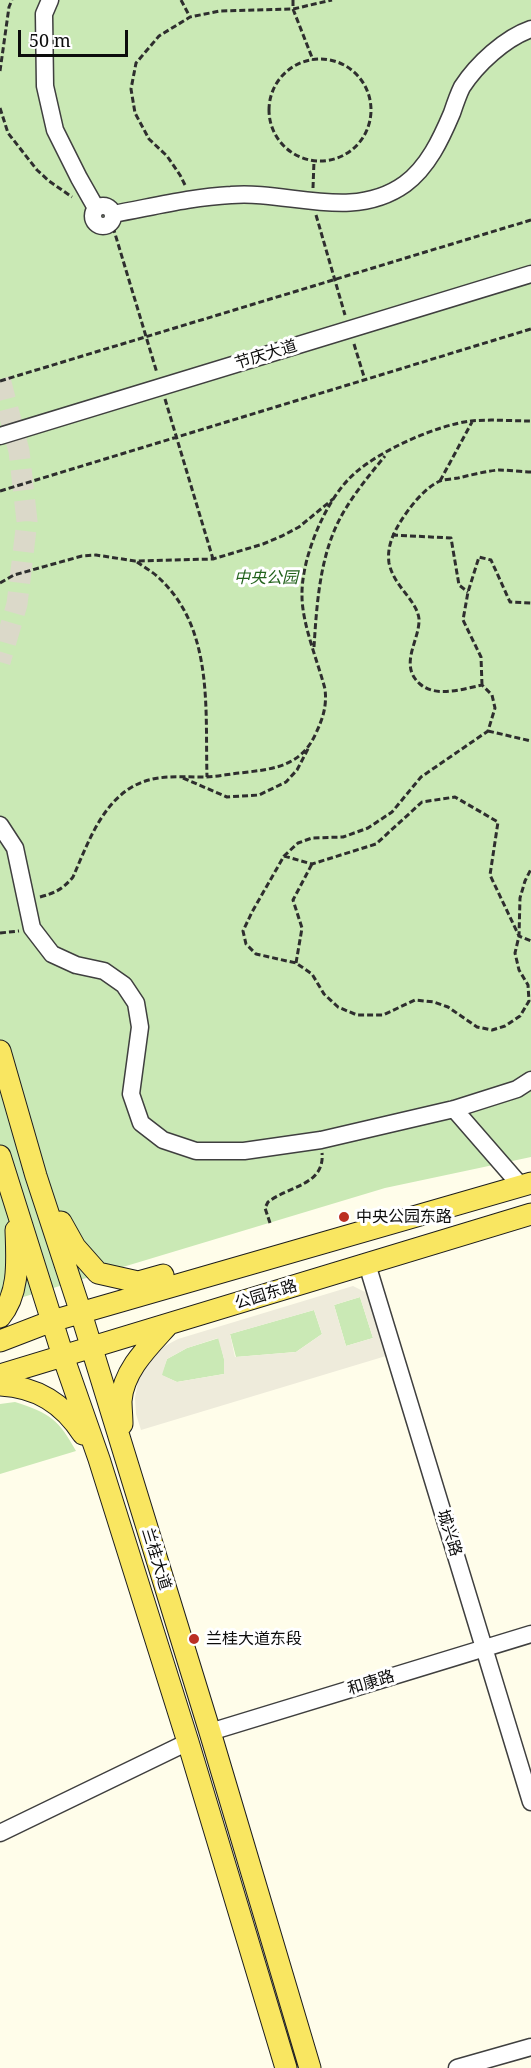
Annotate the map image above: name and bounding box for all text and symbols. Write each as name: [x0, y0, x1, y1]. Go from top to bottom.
scale bar: [21, 18, 130, 56]
text: 50 m: [29, 28, 71, 52]
street label: 节庆大道: [233, 336, 299, 374]
park label: 中央公园: [234, 568, 298, 588]
place label: 中央公园东路: [356, 1207, 452, 1227]
marker: 中央公园东路: [337, 1210, 351, 1224]
street label: 公园东路: [233, 1276, 299, 1314]
street label: 城兴路: [433, 1507, 465, 1559]
street label: 兰桂大道: [137, 1526, 175, 1592]
place label: 兰桂大道东段: [206, 1629, 302, 1649]
marker: 兰桂大道东段: [187, 1632, 201, 1646]
street label: 和康路: [345, 1667, 397, 1699]

